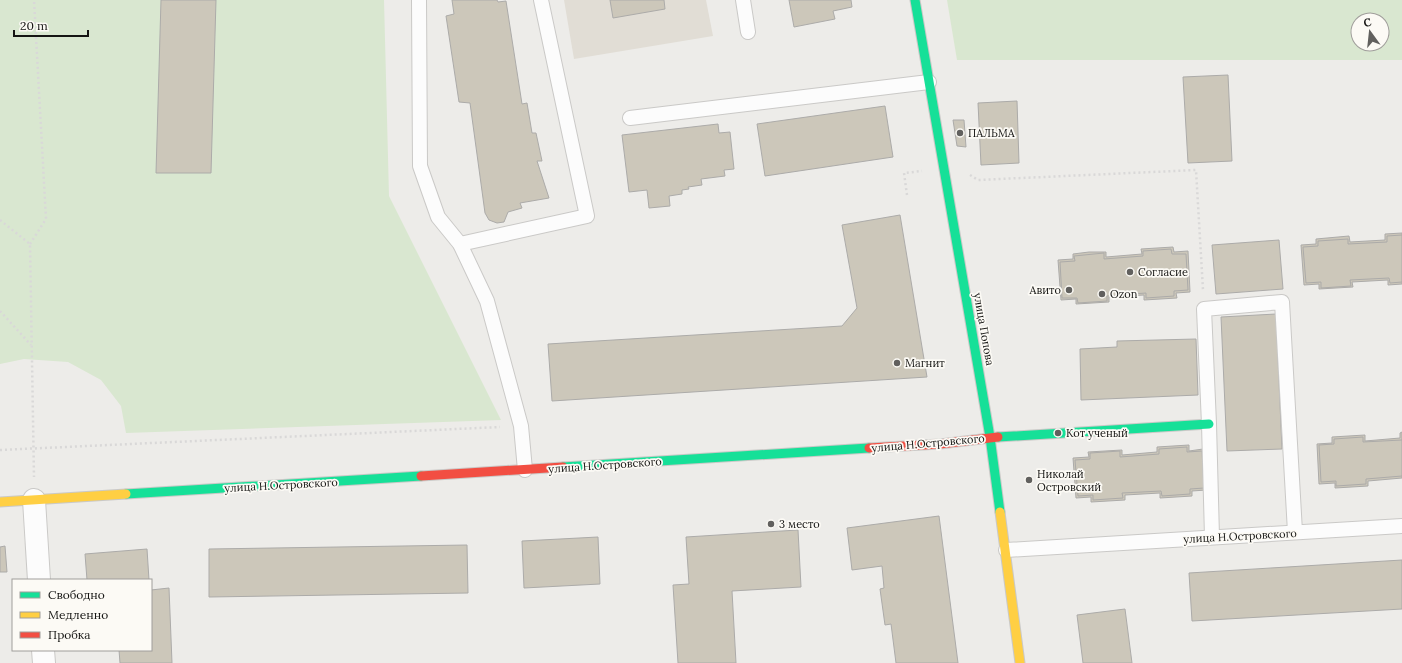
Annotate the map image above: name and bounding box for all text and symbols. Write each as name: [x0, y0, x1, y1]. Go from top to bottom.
scale bar: [14, 12, 88, 38]
north arrow: [1350, 12, 1390, 52]
text: С: [1362, 14, 1373, 30]
text: 20 m: [20, 18, 48, 33]
place label: ПАЛЬМА: [968, 126, 1016, 140]
marker: ПАЛЬМА: [955, 128, 965, 138]
place label: Согласие: [1138, 265, 1188, 279]
marker: Согласие: [1125, 267, 1135, 277]
place label: Авито: [1029, 283, 1061, 297]
marker: Авито: [1064, 285, 1074, 295]
place label: Ozon: [1110, 287, 1138, 301]
marker: Ozon: [1097, 289, 1107, 299]
street label: улица Попова: [971, 291, 997, 367]
place label: Магнит: [905, 356, 945, 370]
marker: Магнит: [892, 358, 902, 368]
place label: Кот ученый: [1066, 426, 1128, 440]
marker: Кот ученый: [1053, 428, 1063, 438]
street label: улица Н.Островского: [871, 431, 985, 455]
street label: улица Н.Островского: [548, 454, 662, 476]
place label: Николай Островский: [1037, 467, 1101, 494]
street label: улица Н.Островского: [224, 475, 338, 495]
marker: Николай Островский: [1024, 475, 1034, 485]
place label: 3 место: [779, 517, 820, 531]
marker: 3 место: [766, 519, 776, 529]
street label: улица Н.Островского: [1183, 526, 1297, 546]
legend: [12, 579, 152, 651]
text: Свободно: [48, 587, 105, 602]
text: Медленно: [48, 607, 108, 622]
text: Пробка: [48, 627, 90, 642]

